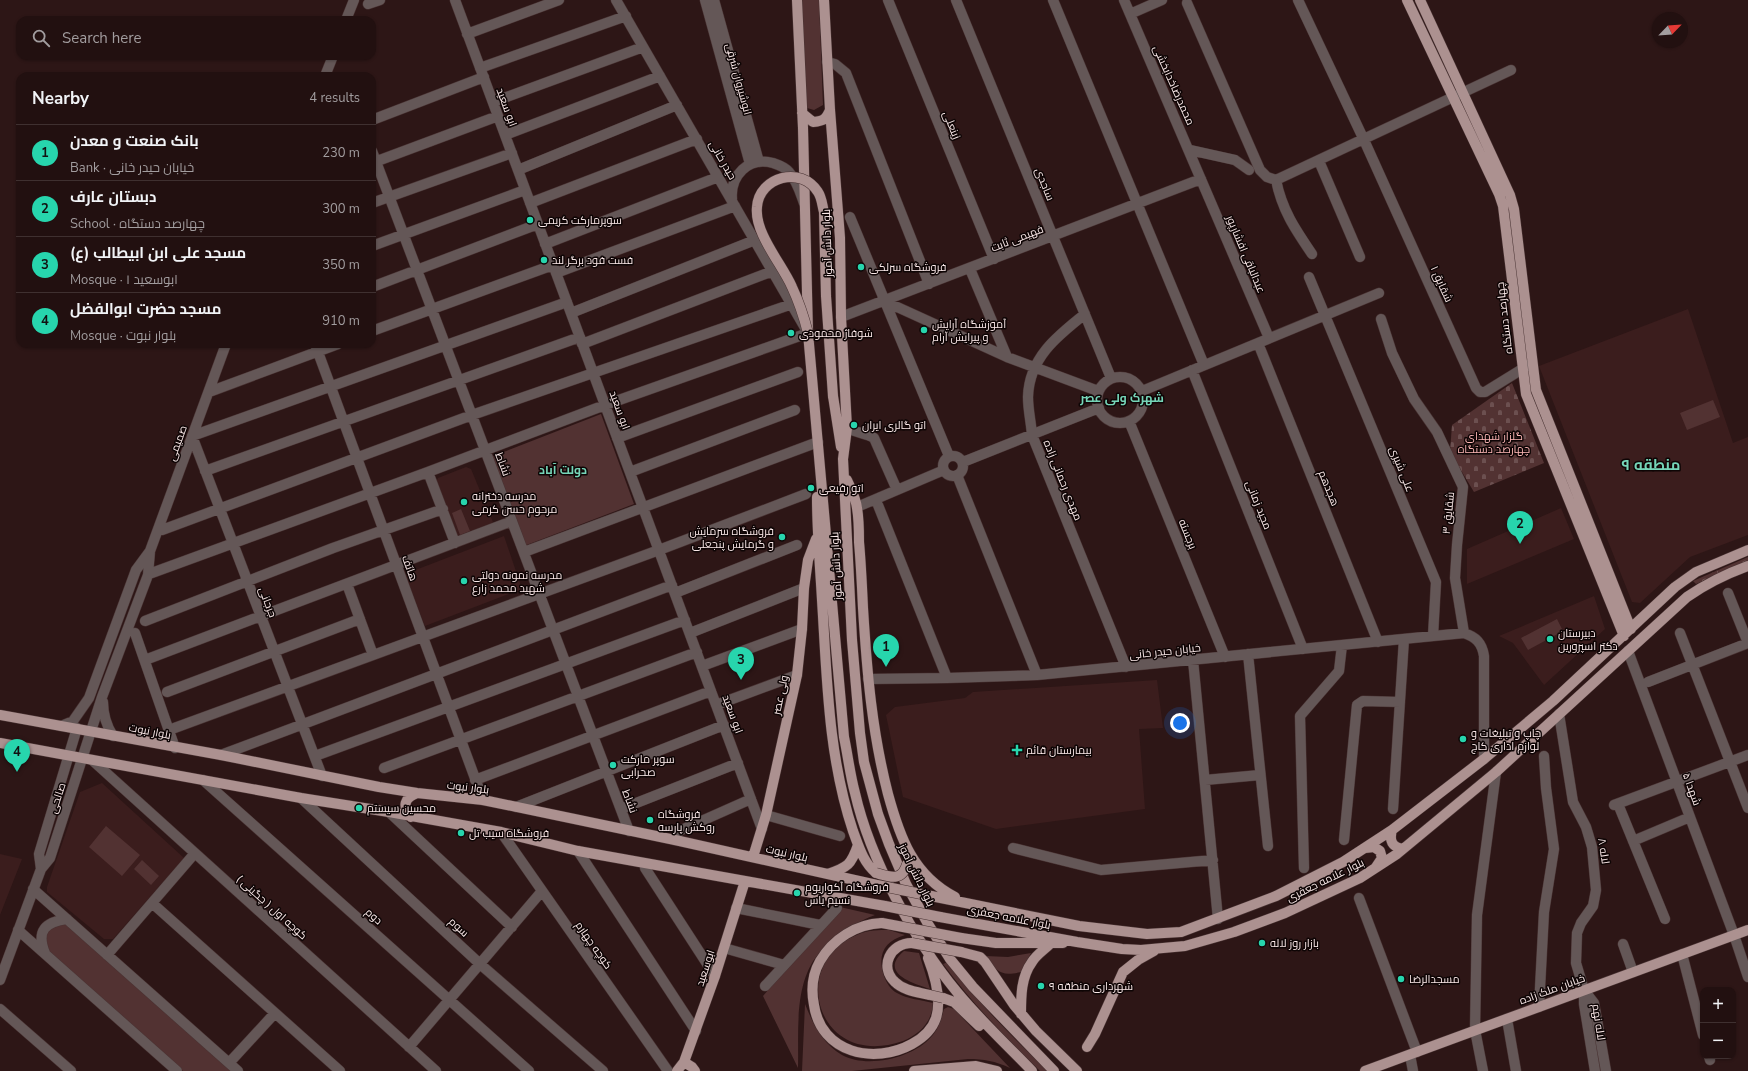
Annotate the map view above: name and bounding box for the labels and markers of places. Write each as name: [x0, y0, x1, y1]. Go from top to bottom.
place label: سوپرمارکت کریمی: [538, 213, 622, 228]
marker: سوپرمارکت کریمی: [525, 215, 535, 225]
place label: فست فود برگر لند: [552, 253, 633, 268]
marker: فست فود برگر لند: [539, 255, 549, 265]
place label: فروشگاه سرلکی: [869, 260, 947, 275]
marker: فروشگاه سرلکی: [856, 262, 866, 272]
place label: آموزشگاه آرایش و پیرایش آرام: [932, 317, 1006, 345]
marker: آموزشگاه آرایش و پیرایش آرام: [919, 325, 929, 335]
place label: شوفاژ محمودی: [799, 326, 873, 341]
marker: شوفاژ محمودی: [786, 328, 796, 338]
place label: اتو گالری ایران: [862, 418, 926, 433]
marker: اتو گالری ایران: [849, 420, 859, 430]
place label: اتو رفیعی: [819, 481, 864, 496]
marker: اتو رفیعی: [806, 483, 816, 493]
place label: مدرسه دخترانه مرحوم حسن کرمی: [472, 489, 557, 517]
marker: مدرسه دخترانه مرحوم حسن کرمی: [459, 497, 469, 507]
pin: 2: [1507, 511, 1533, 544]
place label: فروشگاه سرمایش و گرمایش پنجعلی: [689, 524, 774, 552]
marker: فروشگاه سرمایش و گرمایش پنجعلی: [777, 532, 787, 542]
place label: مدرسه نمونه دولتی شهید محمد زارع: [472, 568, 562, 596]
marker: مدرسه نمونه دولتی شهید محمد زارع: [459, 576, 469, 586]
place label: دبیرستان دکتر اسپرورین: [1558, 626, 1618, 654]
pin: 1: [873, 634, 899, 667]
marker: دبیرستان دکتر اسپرورین: [1545, 634, 1555, 644]
pin: 3: [728, 647, 754, 680]
place label: چاپ و تبلیغات و لوازم اداری کاج: [1471, 726, 1541, 754]
marker: چاپ و تبلیغات و لوازم اداری کاج: [1458, 734, 1468, 744]
pin: 4: [4, 739, 30, 772]
place label: بیمارستان قائم: [1026, 743, 1092, 758]
marker: بیمارستان قائم: [1011, 744, 1023, 756]
place label: سوپر مارکت صحرابی: [621, 752, 675, 780]
marker: سوپر مارکت صحرابی: [608, 760, 618, 770]
place label: محسین سیستم: [367, 801, 436, 816]
marker: محسین سیستم: [354, 803, 364, 813]
place label: فروشگاه روکش پارسه: [658, 807, 715, 835]
marker: فروشگاه روکش پارسه: [645, 815, 655, 825]
place label: فروشگاه سیب تل: [469, 826, 549, 841]
marker: فروشگاه سیب تل: [456, 828, 466, 838]
place label: فروشگاه آکواریوم نسیم یاس: [805, 880, 889, 908]
marker: فروشگاه آکواریوم نسیم یاس: [792, 888, 802, 898]
place label: بازار روز لاله: [1270, 936, 1319, 951]
marker: بازار روز لاله: [1257, 938, 1267, 948]
place label: مسجدالرضا: [1409, 972, 1460, 987]
marker: مسجدالرضا: [1396, 974, 1406, 984]
place label: شهرداری منطقه ۹: [1049, 979, 1133, 994]
marker: شهرداری منطقه ۹: [1036, 981, 1046, 991]

